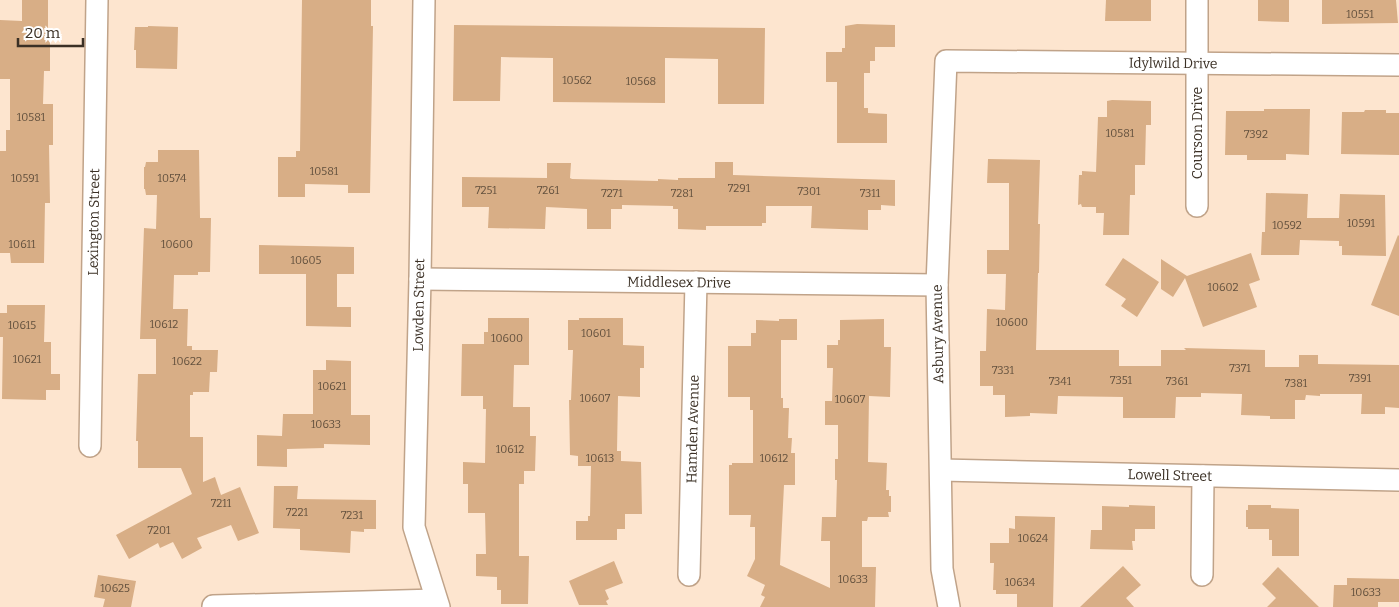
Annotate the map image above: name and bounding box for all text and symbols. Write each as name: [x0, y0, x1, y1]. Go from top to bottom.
house number: 10551: [1346, 8, 1374, 21]
scale bar: [18, 15, 82, 47]
text: 20 m: [25, 24, 61, 42]
street label: Idylwild Drive: [1129, 54, 1218, 72]
house number: 10562: [562, 74, 592, 87]
house number: 10568: [626, 75, 656, 88]
street label: Courson Drive: [1189, 87, 1206, 179]
house number: 10581: [17, 111, 46, 124]
house number: 10581: [1106, 127, 1135, 140]
house number: 7392: [1244, 128, 1268, 141]
house number: 10581: [310, 165, 339, 178]
street label: Lexington Street: [84, 168, 103, 276]
house number: 10591: [11, 172, 40, 185]
house number: 10574: [158, 172, 187, 185]
house number: 7291: [728, 182, 751, 195]
house number: 7251: [475, 184, 497, 197]
house number: 7261: [537, 184, 560, 197]
house number: 7301: [797, 185, 821, 198]
house number: 7271: [601, 187, 623, 200]
house number: 7281: [671, 187, 694, 200]
house number: 7311: [860, 187, 881, 200]
house number: 10591: [1347, 217, 1376, 230]
house number: 10592: [1272, 219, 1302, 232]
house number: 10611: [9, 238, 36, 251]
house number: 10600: [161, 238, 193, 251]
house number: 10605: [291, 254, 322, 267]
street label: Lowden Street: [410, 258, 428, 352]
street label: Middlesex Drive: [627, 273, 731, 291]
house number: 10602: [1207, 281, 1239, 294]
street label: Asbury Avenue: [929, 284, 947, 384]
house number: 10600: [996, 316, 1028, 329]
house number: 10612: [150, 318, 178, 331]
house number: 10615: [8, 319, 36, 332]
house number: 10601: [581, 327, 611, 340]
house number: 10600: [491, 332, 523, 345]
house number: 10621: [13, 353, 42, 366]
house number: 10622: [172, 355, 202, 368]
house number: 7371: [1229, 362, 1251, 375]
house number: 7331: [992, 364, 1015, 377]
house number: 7391: [1349, 372, 1372, 385]
street label: Hamden Avenue: [683, 374, 702, 484]
house number: 7351: [1110, 374, 1132, 387]
house number: 7341: [1049, 375, 1072, 388]
house number: 7361: [1166, 375, 1189, 388]
house number: 7381: [1285, 377, 1308, 390]
house number: 10621: [318, 380, 347, 393]
house number: 10607: [580, 392, 611, 405]
house number: 10607: [835, 393, 866, 406]
house number: 10633: [311, 418, 341, 431]
house number: 10612: [496, 443, 524, 456]
house number: 10613: [586, 452, 614, 465]
house number: 10612: [760, 452, 788, 465]
street label: Lowell Street: [1128, 466, 1212, 484]
house number: 7211: [211, 497, 232, 510]
house number: 7221: [286, 506, 308, 519]
house number: 7231: [341, 509, 364, 522]
house number: 7201: [148, 524, 171, 537]
house number: 10624: [1018, 532, 1049, 545]
house number: 10633: [838, 573, 868, 586]
house number: 10634: [1005, 576, 1036, 589]
house number: 10625: [100, 582, 130, 595]
house number: 10633: [1351, 586, 1381, 599]

